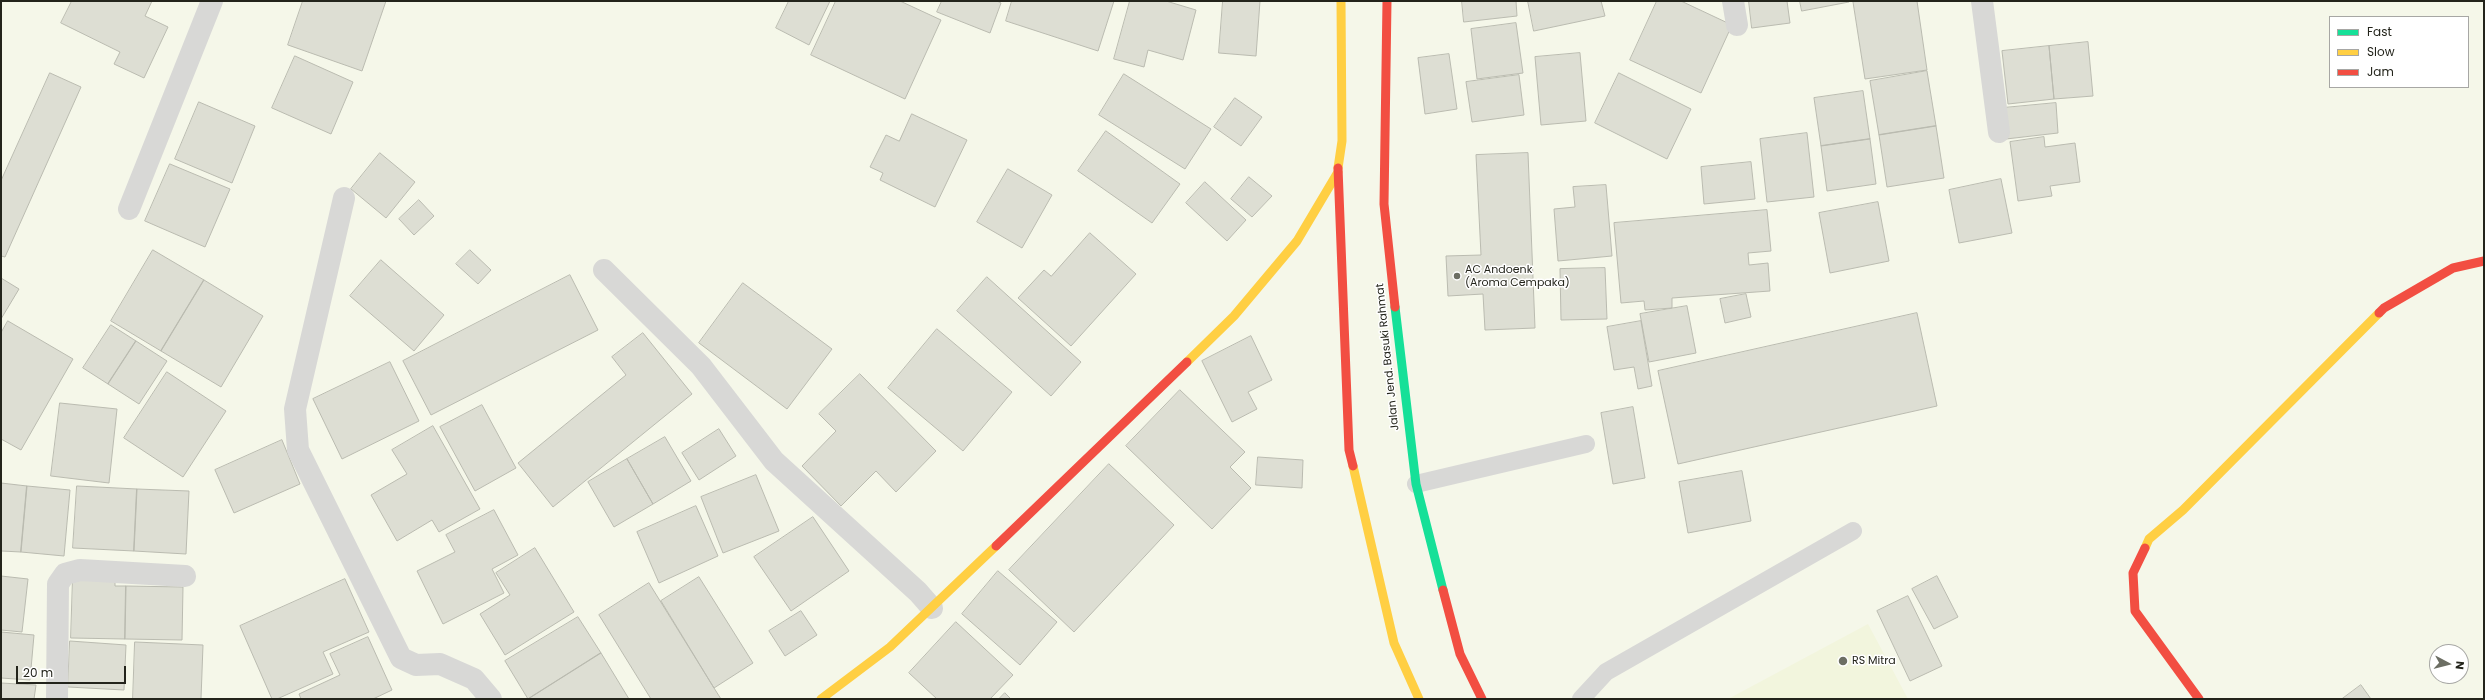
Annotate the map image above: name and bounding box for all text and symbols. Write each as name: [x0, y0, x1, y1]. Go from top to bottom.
legend: [2329, 16, 2469, 88]
text: Fast: [2367, 23, 2392, 40]
text: Slow: [2367, 43, 2395, 60]
text: Jam: [2367, 63, 2394, 80]
place label: AC Andoenk (Aroma Cempaka): [1465, 263, 1570, 289]
marker: AC Andoenk (Aroma Cempaka): [1452, 271, 1462, 281]
street label: Jalan Jend. Basuki Rahmat: [1374, 283, 1402, 431]
north arrow: [2429, 644, 2469, 684]
place label: RS Mitra: [1852, 654, 1896, 668]
marker: RS Mitra: [1837, 655, 1849, 667]
scale bar: [18, 658, 128, 684]
text: N: [2451, 660, 2468, 670]
text: 20 m: [23, 664, 53, 681]

